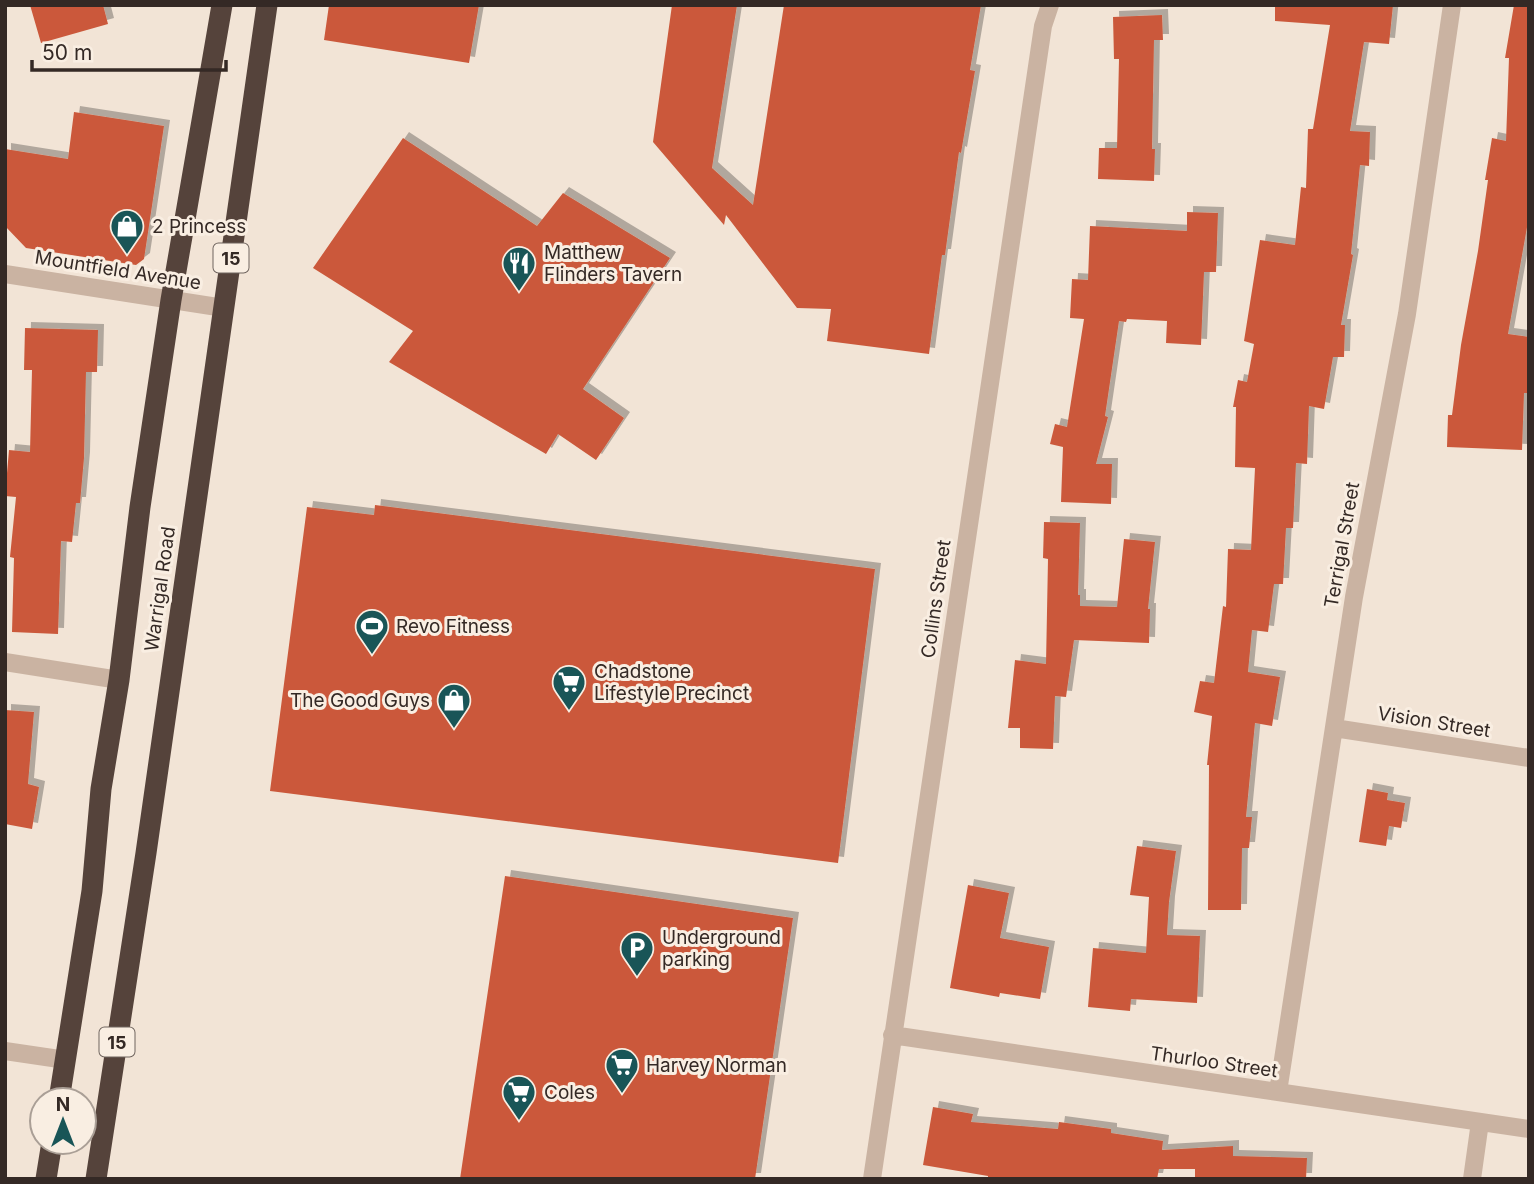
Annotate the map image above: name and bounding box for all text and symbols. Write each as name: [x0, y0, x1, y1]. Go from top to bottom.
scale bar: [32, 28, 226, 72]
text: 50 m: [42, 40, 92, 65]
shop icon: 2 Princess: [108, 207, 146, 256]
place label: 2 Princess: [152, 215, 246, 238]
place label: Matthew Flinders Tavern: [544, 241, 682, 286]
road number: 15: [214, 244, 248, 272]
restaurant icon: Matthew Flinders Tavern: [500, 244, 538, 293]
street label: Mountfield Avenue: [33, 246, 203, 294]
street label: Terrigal Street: [1320, 480, 1364, 610]
street label: Warrigal Road: [140, 525, 180, 653]
street label: Collins Street: [916, 538, 956, 660]
sports icon: Revo Fitness: [353, 607, 391, 656]
place label: Revo Fitness: [396, 615, 510, 638]
place label: Chadstone Lifestyle Precinct: [594, 660, 749, 705]
supermarket icon: Chadstone Lifestyle Precinct: [550, 663, 588, 712]
shop icon: The Good Guys: [435, 681, 473, 730]
place label: The Good Guys: [290, 689, 430, 712]
street label: Vision Street: [1376, 702, 1492, 742]
place label: Underground parking: [662, 926, 781, 971]
parking icon: Underground parking: [618, 929, 656, 978]
road number: 15: [100, 1028, 134, 1056]
street label: Thurloo Street: [1149, 1042, 1279, 1082]
supermarket icon: Harvey Norman: [603, 1046, 641, 1095]
place label: Harvey Norman: [646, 1054, 787, 1077]
supermarket icon: Coles: [500, 1073, 538, 1122]
place label: Coles: [544, 1081, 595, 1104]
north arrow: [28, 1086, 98, 1156]
text: N: [56, 1093, 70, 1116]

